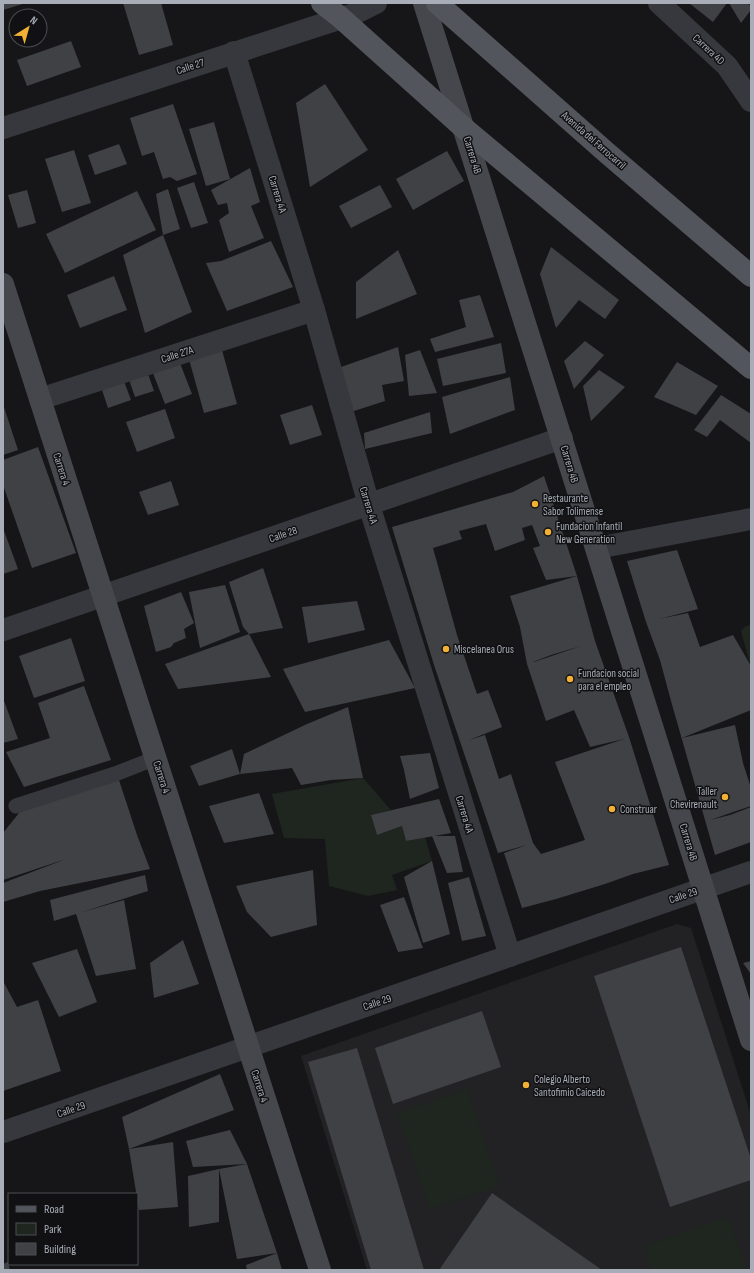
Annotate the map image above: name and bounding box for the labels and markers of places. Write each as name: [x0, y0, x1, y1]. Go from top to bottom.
place label: Restaurante Sabor Tolimense: [543, 492, 603, 518]
marker: Restaurante Sabor Tolimense: [530, 499, 540, 509]
place label: Fundacion Infantil New Generation: [556, 520, 622, 546]
marker: Fundacion Infantil New Generation: [543, 527, 553, 537]
place label: Miscelanea Orus: [454, 643, 514, 656]
marker: Miscelanea Orus: [441, 644, 451, 654]
place label: Fundacion social para el empleo: [578, 667, 639, 693]
marker: Fundacion social para el empleo: [565, 674, 575, 684]
place label: Taller Chevirenault: [670, 785, 718, 811]
marker: Taller Chevirenault: [720, 792, 730, 802]
place label: Construar: [620, 803, 657, 816]
marker: Construar: [607, 804, 617, 814]
place label: Colegio Alberto Santofimio Caicedo: [534, 1073, 606, 1099]
marker: Colegio Alberto Santofimio Caicedo: [521, 1080, 531, 1090]

